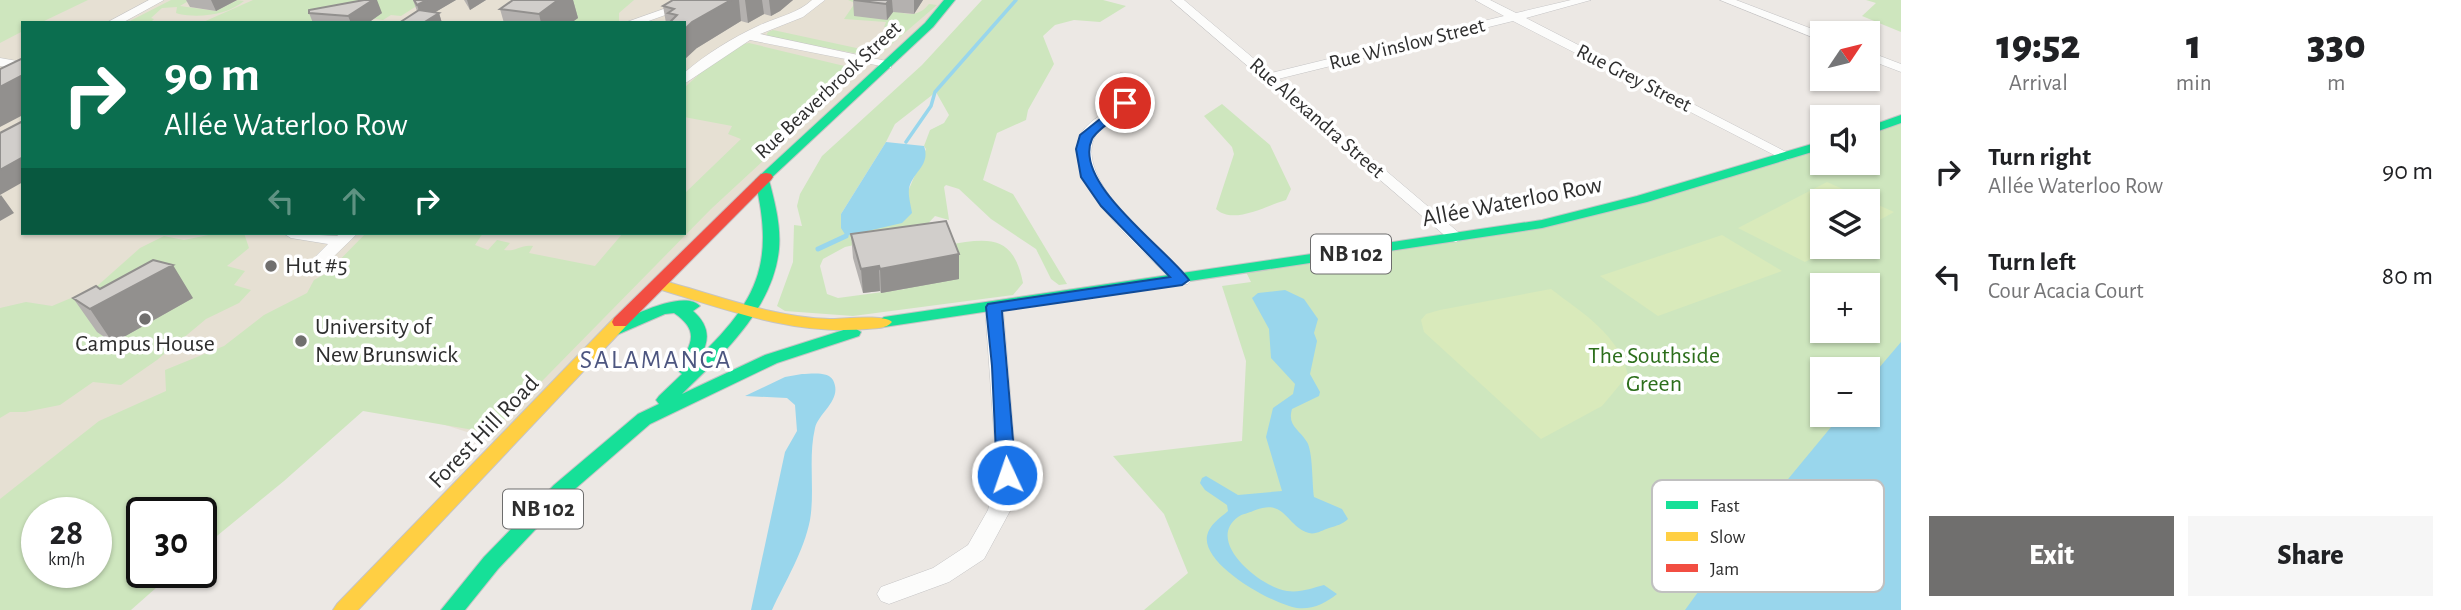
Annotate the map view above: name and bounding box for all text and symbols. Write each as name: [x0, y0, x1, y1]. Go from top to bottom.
street label: Rue Winslow Street: [1327, 14, 1487, 74]
street label: Rue Beaverbrook Street: [751, 17, 905, 163]
north arrow: [1810, 21, 1880, 91]
map controls: [1810, 21, 1880, 427]
text: 19:52: [1996, 24, 2080, 66]
text: 1: [2186, 24, 2201, 66]
text: 330: [2307, 24, 2366, 66]
street label: Rue Grey Street: [1573, 40, 1695, 116]
icon: right: [49, 49, 140, 140]
text: 90 m: [164, 51, 260, 100]
street label: Rue Alexandra Street: [1246, 54, 1389, 182]
text: Arrival: [2009, 72, 2068, 95]
text: min: [2176, 72, 2212, 95]
text: m: [2327, 72, 2345, 95]
pin: [1095, 73, 1155, 133]
icon: arrive: [1106, 84, 1144, 122]
button: sound: [1810, 105, 1880, 175]
text: Allée Waterloo Row: [164, 109, 408, 141]
text: Turn right: [1988, 144, 2091, 170]
icon: right: [1929, 153, 1967, 191]
text: 90 m: [2382, 158, 2433, 184]
street label: Allée Waterloo Row: [1420, 173, 1604, 231]
text: Allée Waterloo Row: [1988, 175, 2163, 198]
icon: left: [262, 182, 300, 220]
icon: ahead: [335, 182, 373, 220]
icon: right: [408, 182, 446, 220]
button: layers: [1810, 189, 1880, 259]
road number: NB 102: [1311, 234, 1391, 274]
text: Turn left: [1988, 249, 2076, 275]
place label: Hut #5: [285, 254, 347, 278]
marker: Hut #5: [263, 258, 279, 274]
icon: left: [1929, 258, 1967, 296]
text: 80 m: [2382, 263, 2433, 289]
button: +: [1810, 273, 1880, 343]
text: Cour Acacia Court: [1988, 280, 2144, 303]
marker: Campus House: [137, 311, 153, 327]
place label: University of New Brunswick: [315, 315, 458, 367]
place label: Campus House: [75, 332, 215, 356]
marker: University of New Brunswick: [293, 333, 309, 349]
park label: The Southside Green: [1588, 344, 1720, 396]
district label: SALAMANCA: [580, 347, 732, 373]
button: −: [1810, 357, 1880, 427]
street label: Forest Hill Road: [425, 371, 543, 493]
position arrow: [970, 438, 1044, 512]
legend: [1652, 480, 1884, 592]
road number: NB 102: [503, 489, 583, 528]
speed limit sign: 30: [126, 497, 217, 588]
text: Fast: [1710, 497, 1740, 516]
text: 28: [50, 516, 83, 551]
button: Exit: [1929, 516, 2174, 596]
button: Share: [2188, 516, 2433, 596]
text: Slow: [1710, 528, 1746, 547]
text: km/h: [48, 551, 85, 569]
text: Jam: [1710, 560, 1739, 579]

